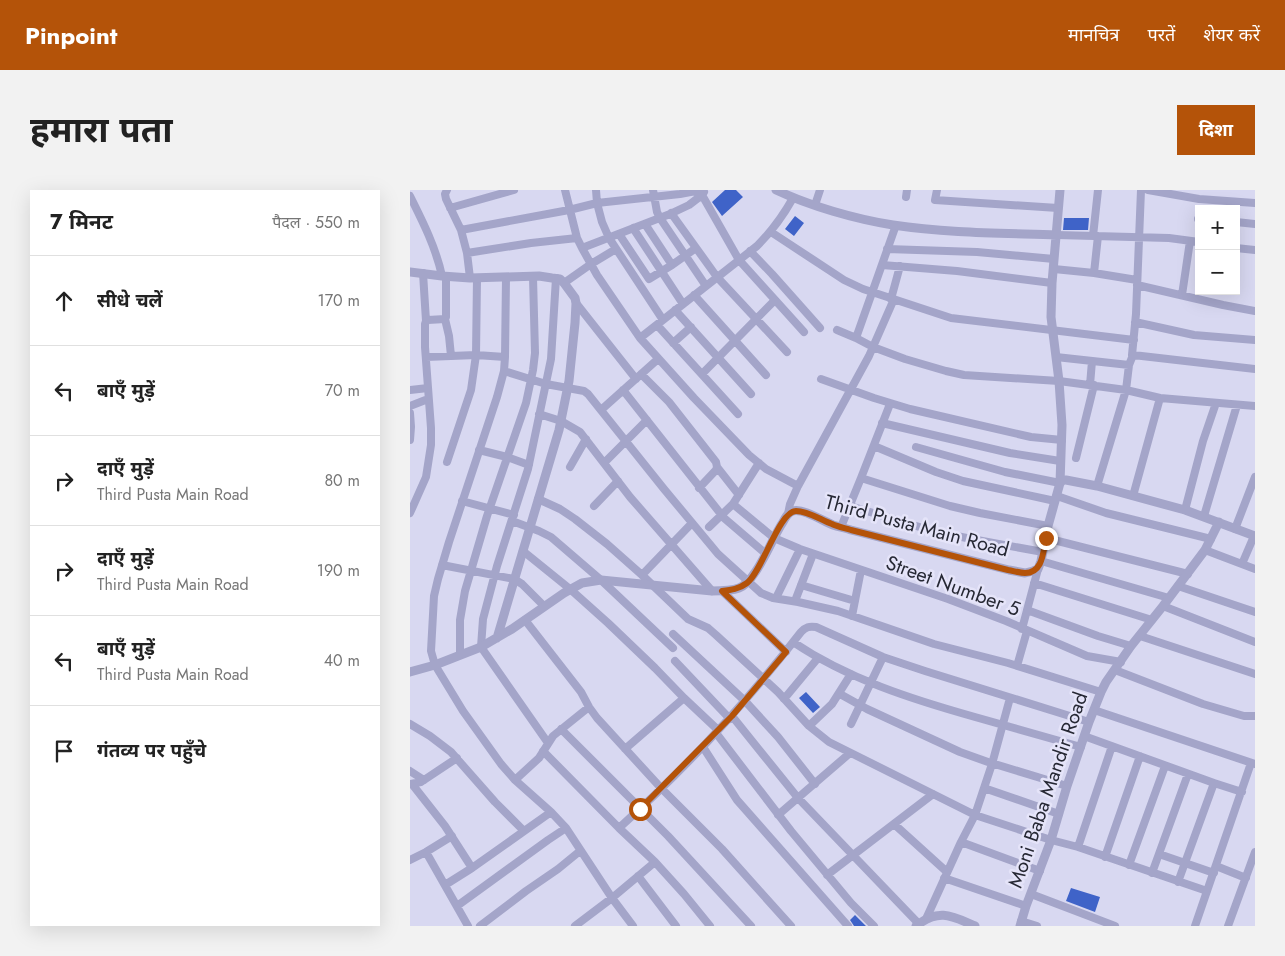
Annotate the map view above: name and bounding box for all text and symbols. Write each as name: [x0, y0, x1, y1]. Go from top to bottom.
text: Pinpoint: [25, 18, 117, 53]
text: मानचित्र: [1068, 22, 1120, 48]
text: परतें: [1148, 22, 1175, 48]
text: शेयर करें: [1203, 22, 1260, 48]
text: हमारा पता: [30, 105, 173, 155]
button: दिशा: [1177, 105, 1255, 155]
map controls: [1195, 205, 1240, 295]
button: +: [1195, 205, 1240, 250]
text: 7 मिनट: [50, 207, 113, 237]
text: पैदल · 550 m: [272, 211, 360, 234]
button: −: [1195, 250, 1240, 295]
icon: ahead: [50, 287, 78, 315]
text: सीधे चलें: [97, 287, 163, 314]
text: 170 m: [318, 289, 360, 312]
icon: left: [50, 377, 78, 405]
text: बाएँ मुड़ें: [97, 377, 155, 404]
text: 70 m: [325, 379, 360, 402]
text: दाएँ मुड़ें: [97, 455, 154, 482]
icon: right: [50, 467, 78, 495]
text: 80 m: [324, 469, 360, 492]
text: Third Pusta Main Road: [97, 483, 249, 506]
street label: Third Pusta Main Road: [822, 487, 1012, 565]
route end: [1035, 527, 1058, 550]
text: दाएँ मुड़ें: [97, 545, 154, 572]
street label: Street Number 5: [882, 548, 1024, 624]
icon: right: [50, 557, 78, 585]
text: 190 m: [317, 559, 360, 582]
text: Third Pusta Main Road: [97, 573, 249, 596]
text: बाएँ मुड़ें: [97, 635, 155, 662]
icon: left: [50, 647, 78, 675]
text: 40 m: [324, 649, 360, 672]
text: Third Pusta Main Road: [97, 663, 249, 686]
street label: Moni Baba Mandir Road: [1001, 688, 1095, 892]
icon: arrive: [50, 737, 78, 765]
text: गंतव्य पर पहुँचे: [97, 737, 206, 764]
route start: [629, 798, 652, 821]

